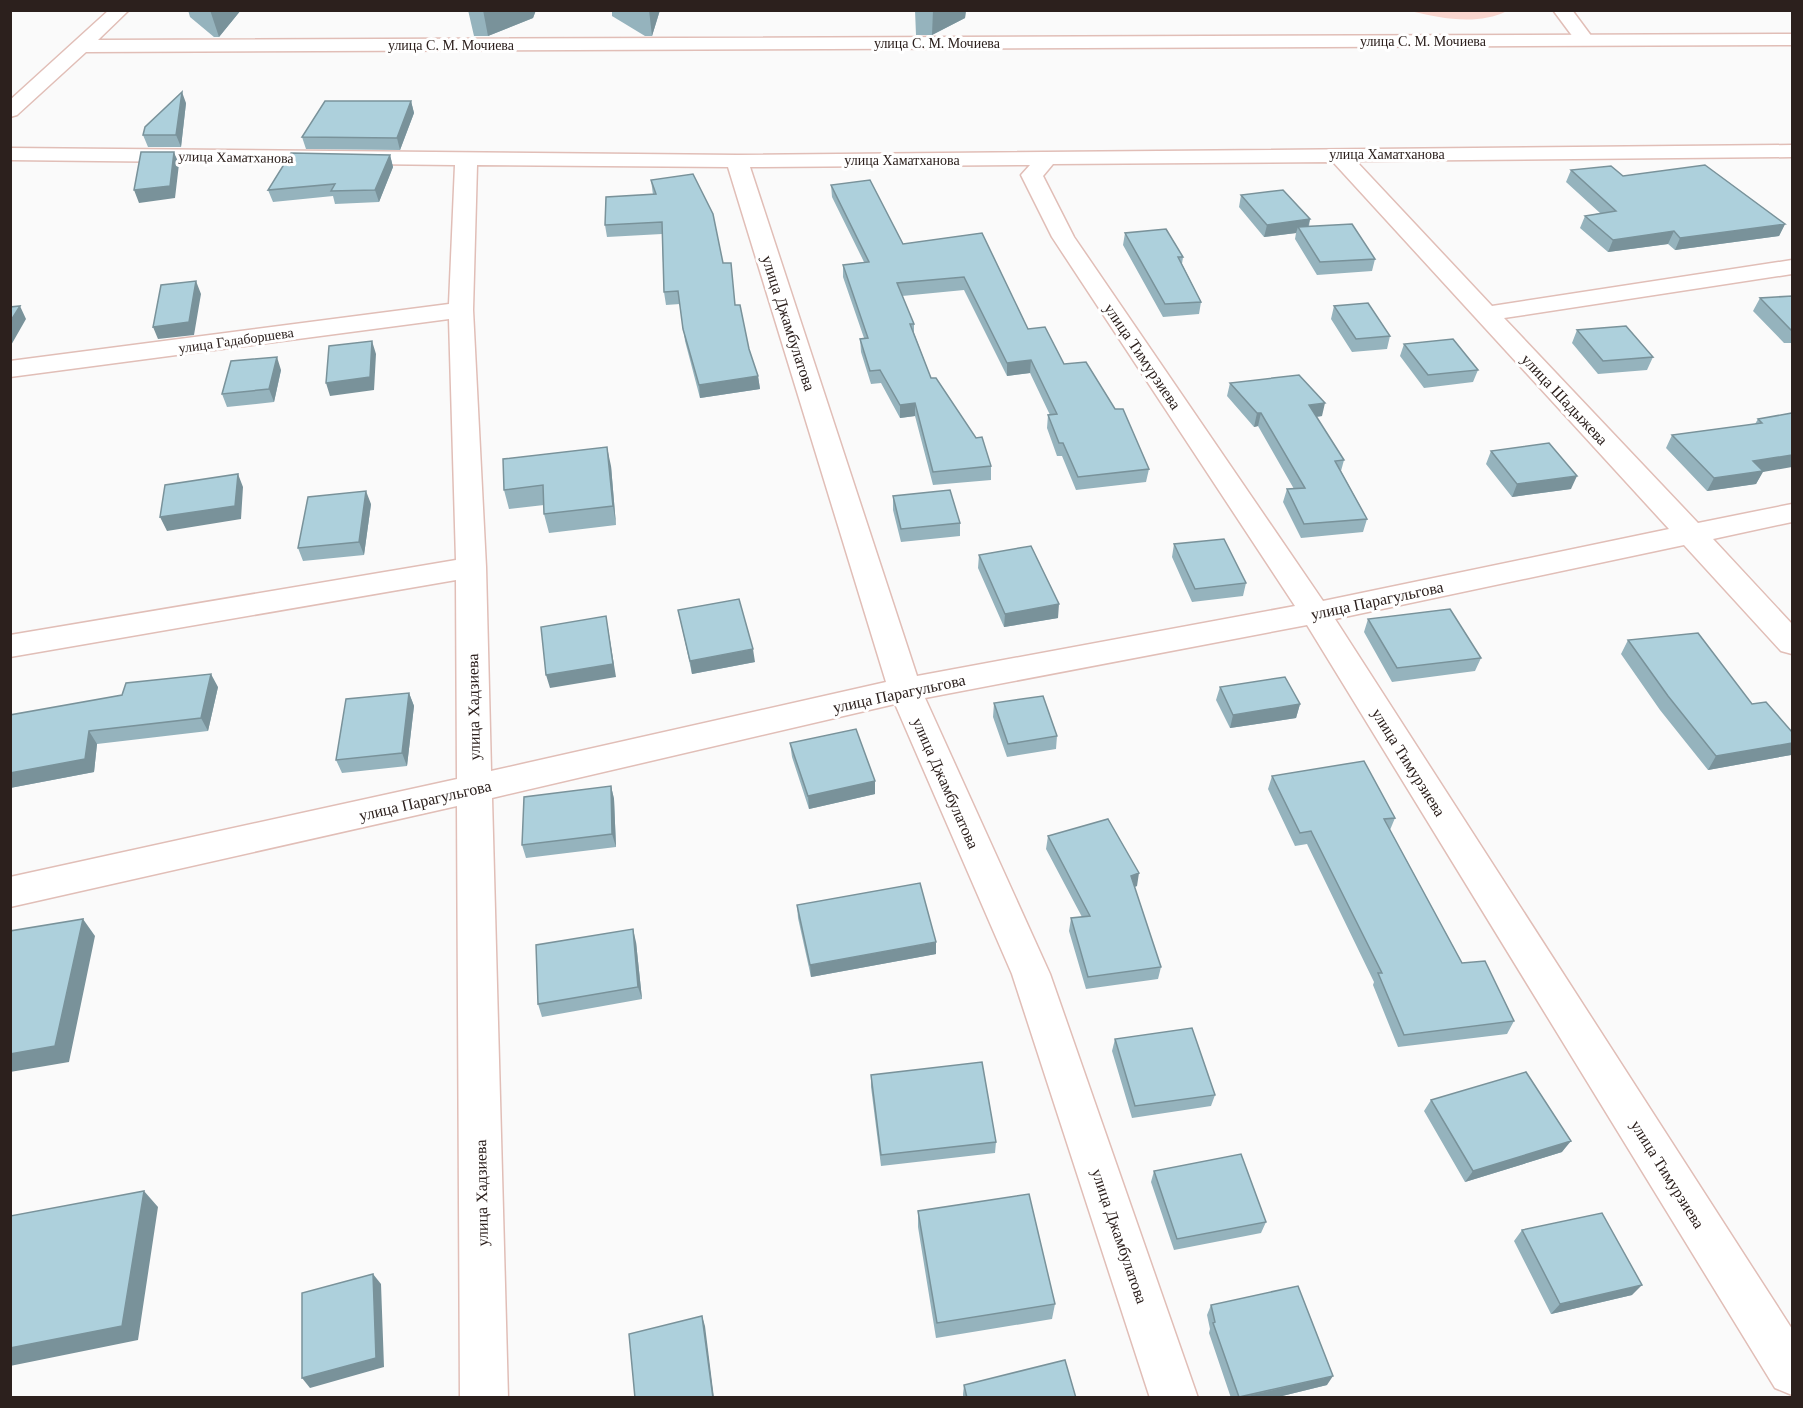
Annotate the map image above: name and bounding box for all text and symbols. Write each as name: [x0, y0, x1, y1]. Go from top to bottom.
street label: улица С. М. Мочиева: [1360, 34, 1487, 49]
street label: улица С. М. Мочиева: [874, 36, 1001, 51]
street label: улица С. М. Мочиева: [388, 38, 515, 53]
street label: улица Хаматханова: [1329, 147, 1445, 162]
street label: улица Хаматханова: [178, 149, 295, 166]
street label: улица Хаматханова: [844, 153, 960, 168]
street label: улица Джамбулатова: [758, 253, 818, 393]
street label: улица Тимурзиева: [1100, 300, 1184, 413]
street label: улица Гадаборшева: [178, 325, 295, 356]
street label: улица Шадыжева: [1517, 350, 1611, 449]
street label: улица Парагульгова: [1309, 578, 1445, 624]
street label: улица Хадзиева: [464, 653, 484, 761]
street label: улица Парагульгова: [831, 671, 967, 717]
street label: улица Тимурзиева: [1368, 705, 1449, 820]
street label: улица Джамбулатова: [908, 715, 982, 852]
street label: улица Парагульгова: [357, 777, 493, 825]
street label: улица Тимурзиева: [1627, 1117, 1708, 1232]
street label: улица Хадзиева: [472, 1139, 492, 1247]
street label: улица Джамбулатова: [1088, 1167, 1151, 1306]

